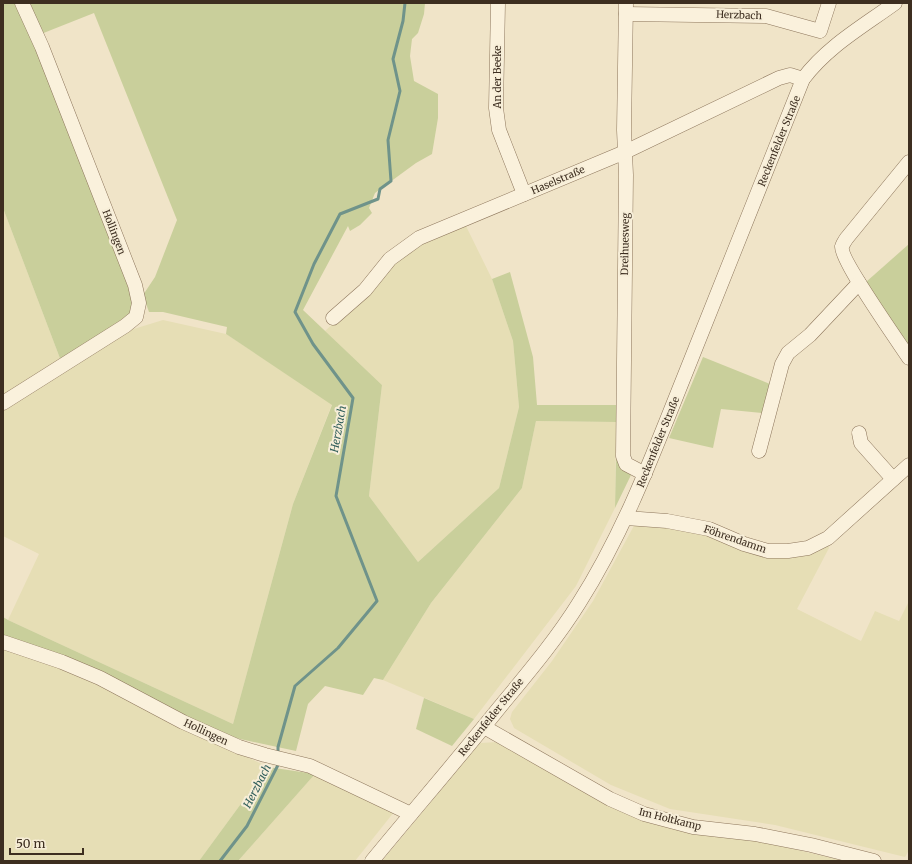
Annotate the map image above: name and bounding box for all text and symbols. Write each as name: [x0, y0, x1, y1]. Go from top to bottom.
street label: Herzbach: [716, 8, 763, 22]
street label: An der Beeke: [491, 45, 504, 110]
street label: Reckenfelder Straße: [755, 94, 803, 188]
street label: Haselstraße: [529, 163, 587, 197]
street label: Hollingen: [99, 208, 129, 257]
street label: Dreihuesweg: [618, 213, 632, 275]
street label: Reckenfelder Straße: [634, 395, 682, 489]
water label: Herzbach: [327, 404, 349, 455]
street label: Föhrendamm: [702, 522, 768, 556]
street label: Reckenfelder Straße: [456, 675, 526, 759]
street label: Hollingen: [182, 716, 231, 748]
water label: Herzbach: [240, 761, 274, 811]
street label: Im Holtkamp: [637, 805, 703, 833]
scale bar: [10, 830, 83, 856]
text: 50 m: [16, 836, 45, 851]

